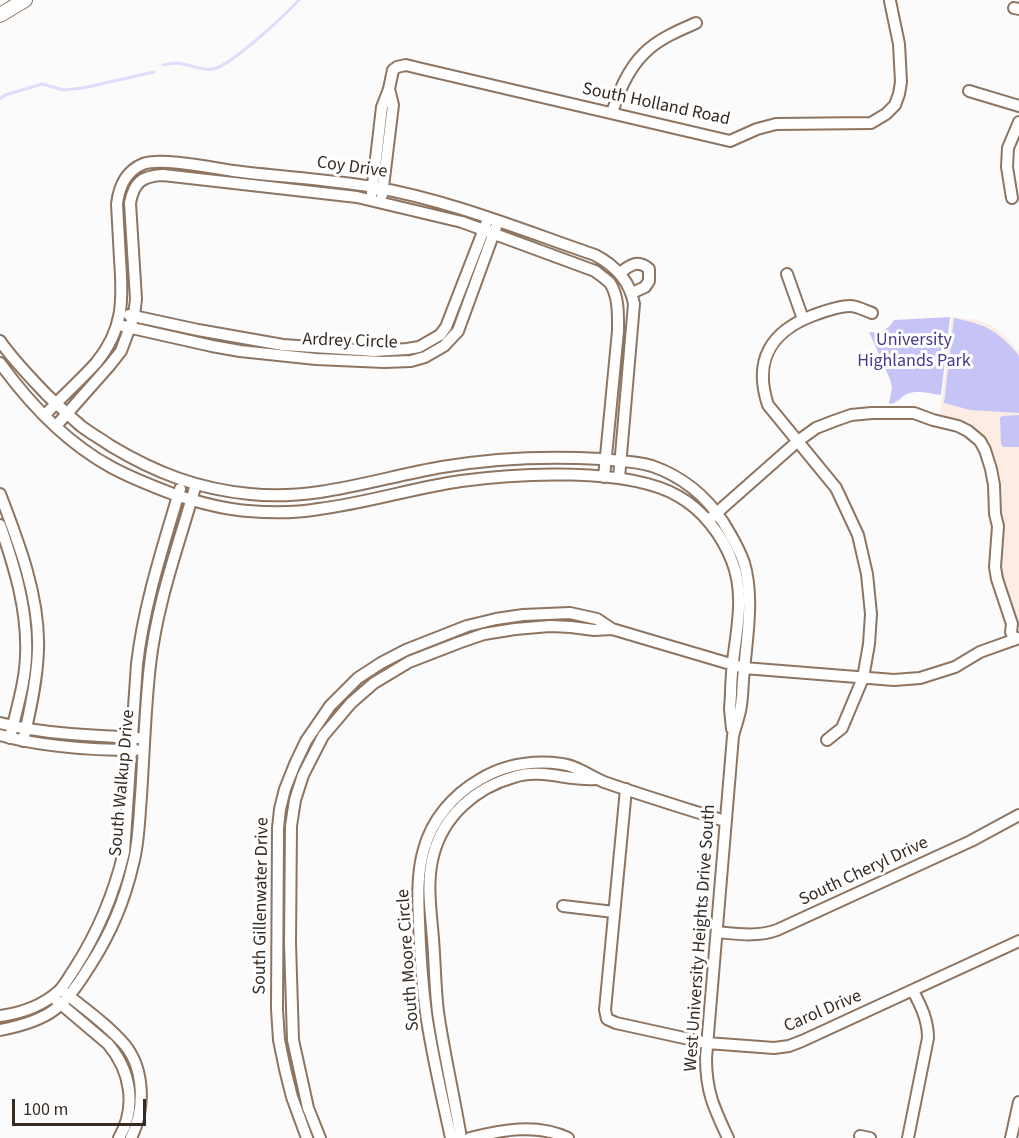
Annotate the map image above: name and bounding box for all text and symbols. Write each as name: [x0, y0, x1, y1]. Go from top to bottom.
street label: South Holland Road: [580, 79, 732, 131]
street label: Coy Drive: [315, 152, 389, 184]
street label: Ardrey Circle: [302, 330, 398, 354]
park label: University Highlands Park: [857, 330, 971, 372]
street label: South Walkup Drive: [106, 709, 140, 857]
street label: West University Heights Drive South: [681, 804, 721, 1072]
street label: South Gillenwater Drive: [250, 817, 274, 995]
street label: South Cheryl Drive: [796, 833, 932, 911]
street label: South Moore Circle: [393, 888, 425, 1032]
street label: Carol Drive: [781, 986, 865, 1038]
scale bar: [15, 1087, 148, 1125]
text: 100 m: [23, 1097, 68, 1122]

